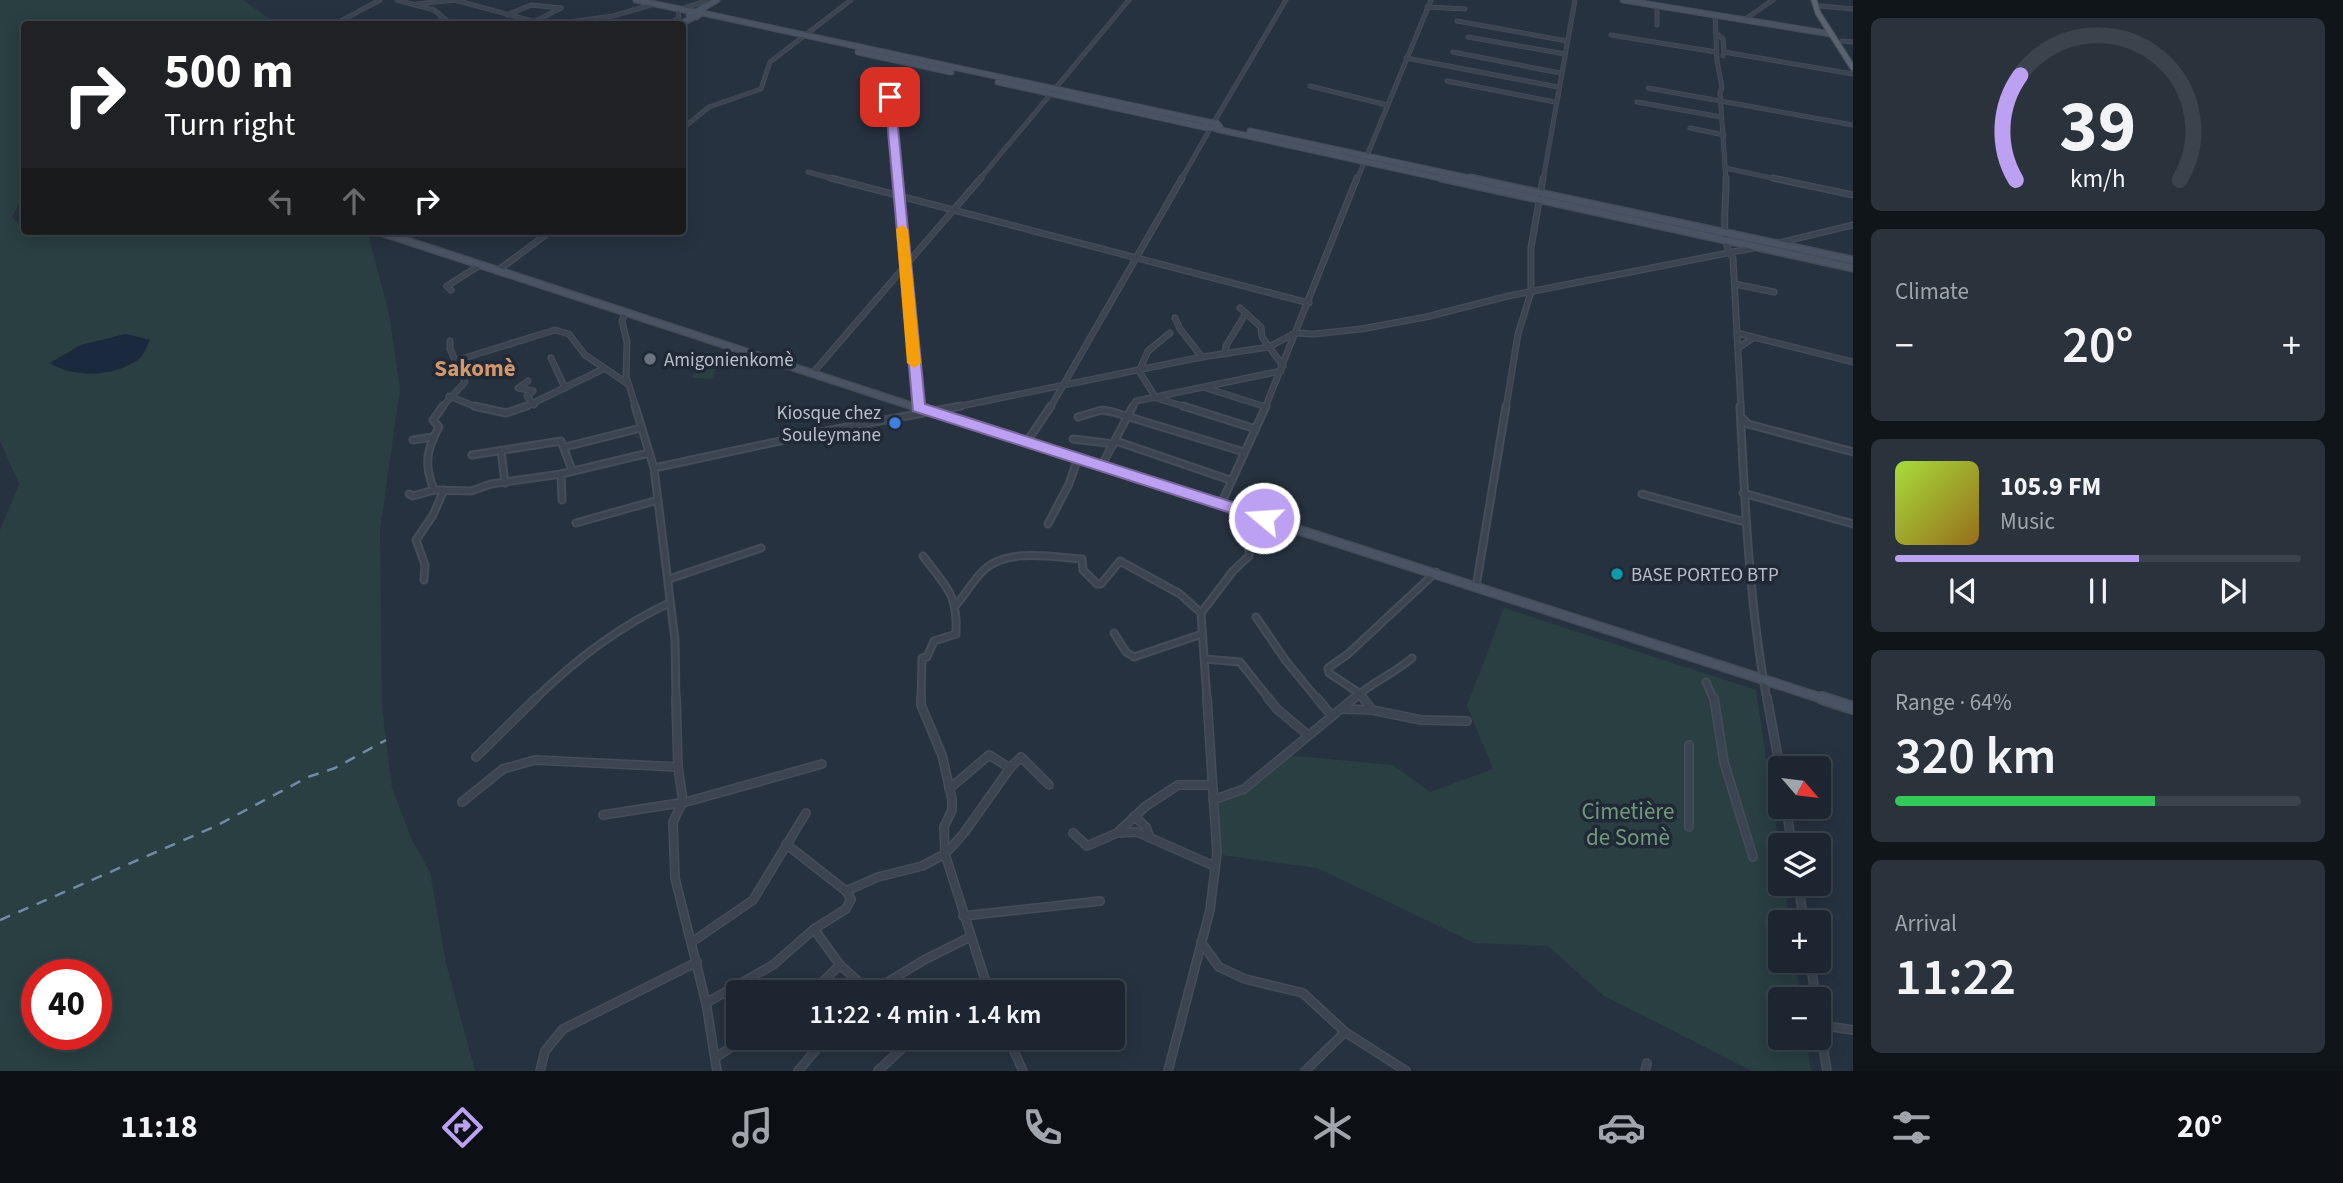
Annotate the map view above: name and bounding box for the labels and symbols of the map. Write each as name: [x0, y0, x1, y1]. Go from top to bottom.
pin: [860, 67, 920, 127]
place label: Amigonienkomè: [664, 347, 794, 374]
marker: Amigonienkomè: [642, 351, 658, 367]
district label: Sakomè: [434, 352, 516, 385]
place label: Kiosque chez Souleymane: [777, 400, 881, 449]
marker: Kiosque chez Souleymane: [887, 415, 903, 431]
position arrow: [1227, 481, 1301, 555]
place label: BASE PORTEO BTP: [1631, 562, 1779, 589]
marker: BASE PORTEO BTP: [1609, 566, 1625, 582]
north arrow: [1768, 756, 1830, 819]
park label: Cimetière de Somè: [1581, 795, 1675, 854]
speed limit sign: 40: [21, 959, 112, 1050]

